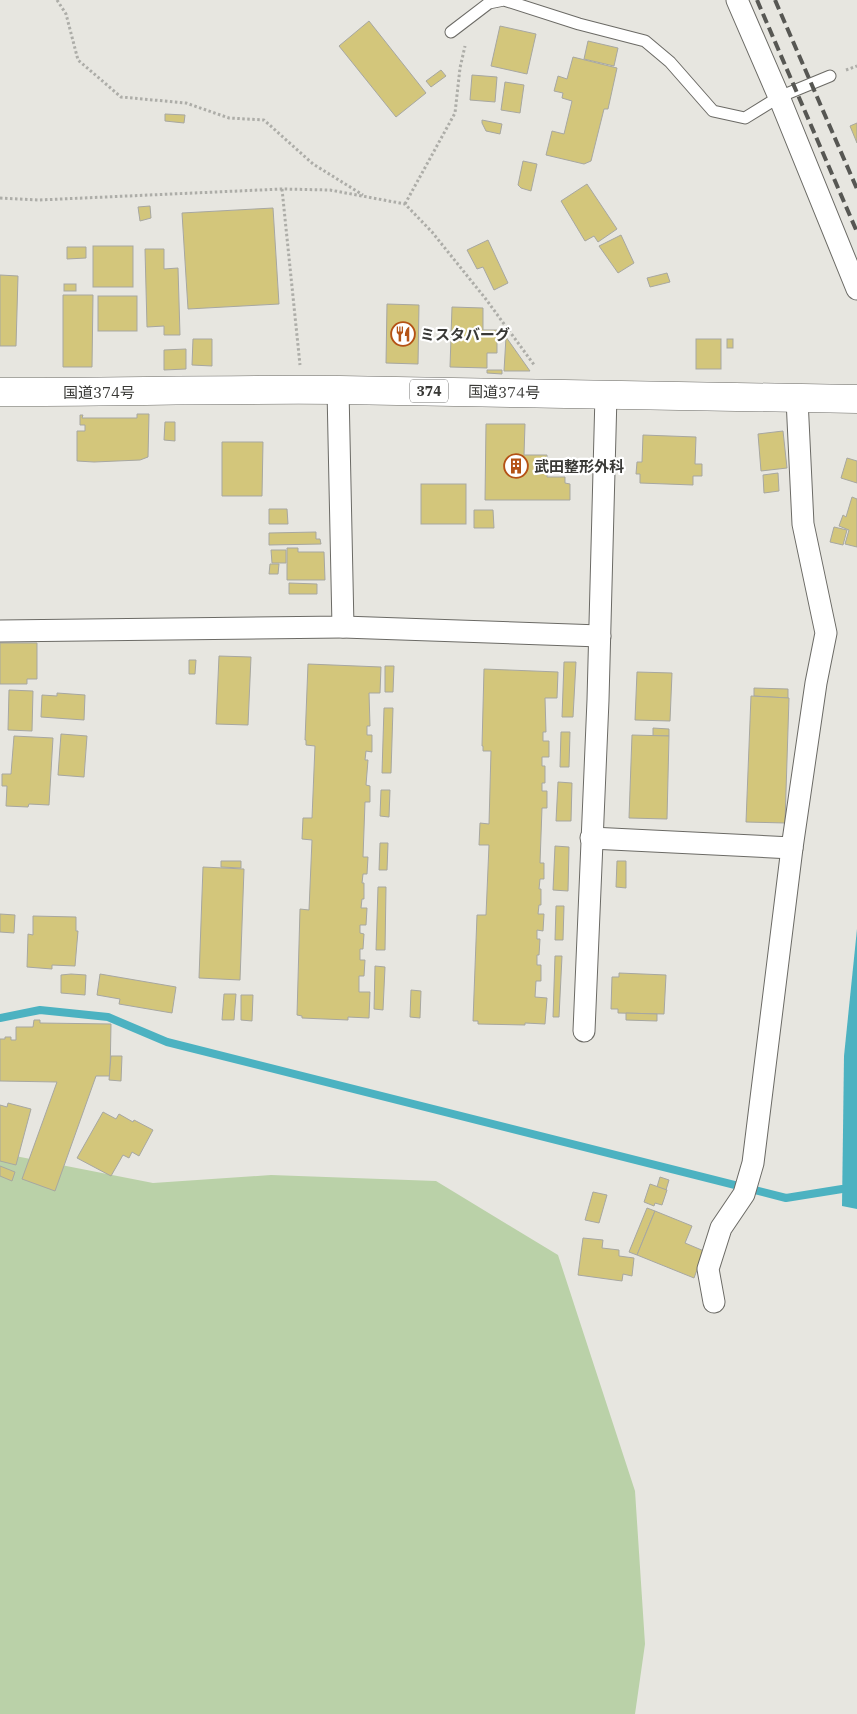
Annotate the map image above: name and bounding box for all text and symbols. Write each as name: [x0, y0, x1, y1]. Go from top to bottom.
restaurant icon: ミスタバーグ: [390, 321, 416, 347]
place label: ミスタバーグ: [420, 325, 510, 344]
road number: 374: [410, 380, 448, 402]
street label: 国道374号: [468, 382, 540, 402]
street label: 国道374号: [63, 383, 135, 402]
building icon: 武田整形外科: [503, 453, 529, 479]
place label: 武田整形外科: [534, 457, 624, 476]

